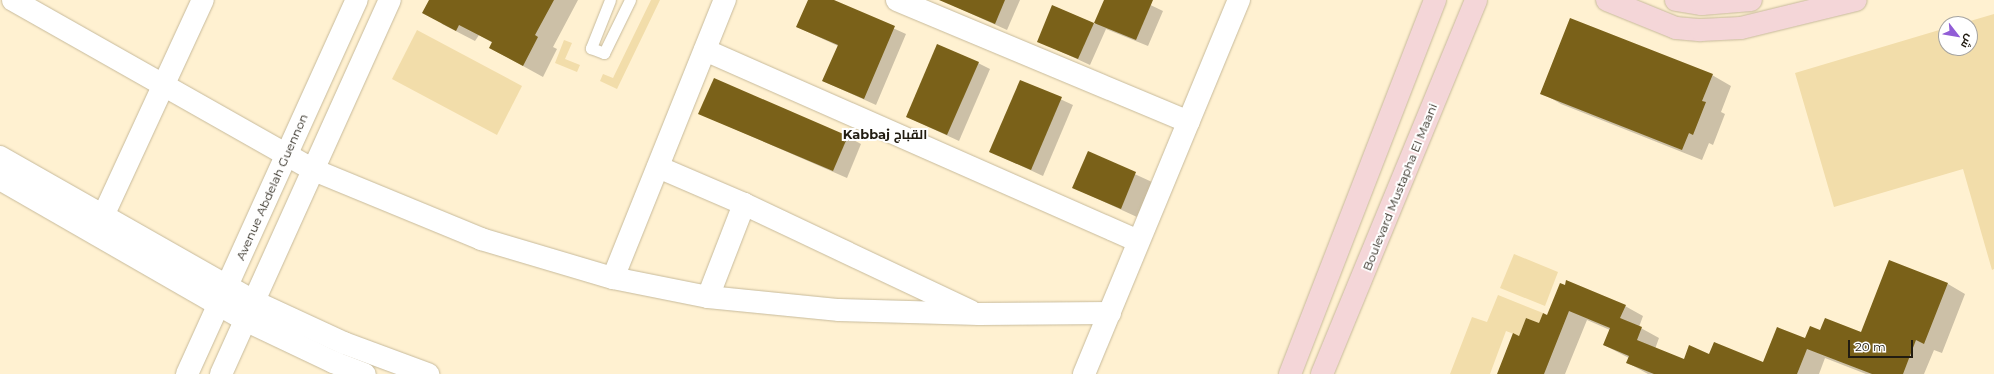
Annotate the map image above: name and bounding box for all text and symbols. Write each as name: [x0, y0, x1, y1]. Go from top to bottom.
north arrow: [1938, 16, 1978, 56]
text: ش: [1958, 32, 1977, 51]
street label: Boulevard Mustapha El Maani: [1360, 101, 1440, 273]
street label: Avenue Abdelah Guennon: [233, 112, 311, 262]
district label: Kabbaj القباج: [843, 126, 927, 142]
scale bar: [1850, 332, 1915, 358]
text: 20 m: [1855, 339, 1886, 354]

